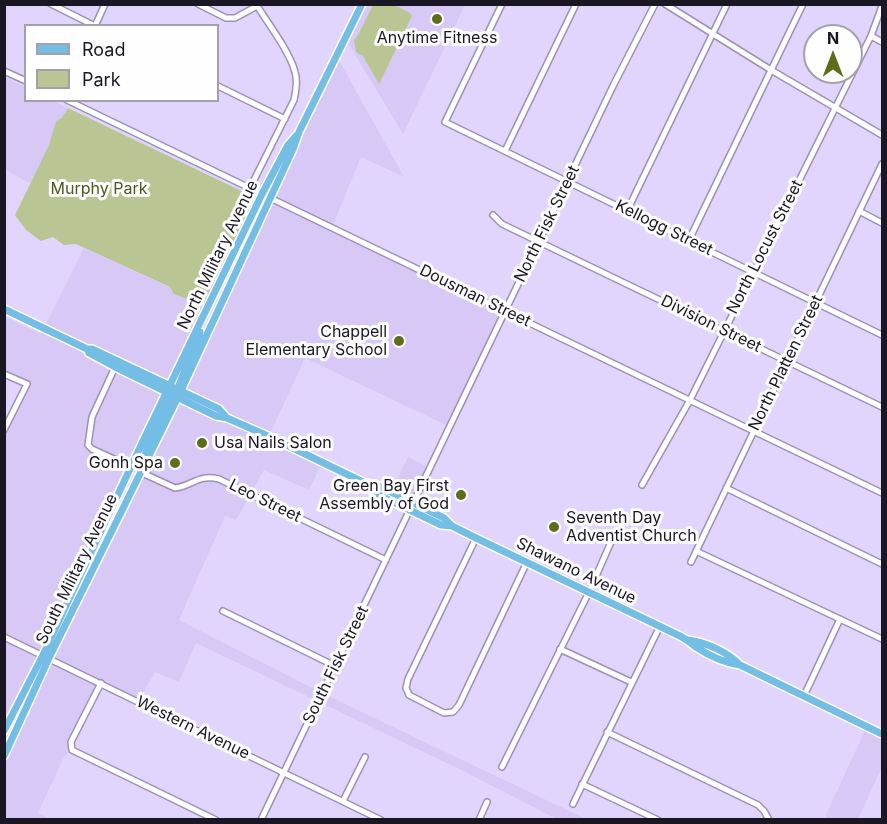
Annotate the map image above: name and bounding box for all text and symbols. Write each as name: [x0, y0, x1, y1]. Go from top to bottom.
marker: Anytime Fitness: [430, 12, 444, 26]
legend: [24, 24, 219, 102]
north arrow: [803, 24, 863, 84]
place label: Anytime Fitness: [377, 28, 497, 48]
text: N: [827, 28, 839, 48]
text: Road: [82, 39, 125, 60]
text: Park: [82, 69, 121, 90]
street label: North Fisk Street: [510, 163, 584, 285]
street label: North Military Avenue: [174, 177, 262, 333]
street label: North Locust Street: [723, 177, 807, 317]
park label: Murphy Park: [51, 179, 147, 199]
street label: Kellogg Street: [612, 196, 716, 260]
street label: Dousman Street: [416, 261, 534, 331]
street label: Division Street: [658, 291, 764, 357]
street label: North Platten Street: [745, 292, 827, 434]
place label: Chappell Elementary School: [245, 322, 387, 360]
marker: Chappell Elementary School: [392, 334, 406, 348]
place label: Usa Nails Salon: [214, 433, 332, 453]
marker: Usa Nails Salon: [195, 436, 209, 450]
place label: Gonh Spa: [89, 453, 163, 473]
marker: Gonh Spa: [168, 456, 182, 470]
street label: Leo Street: [226, 475, 304, 527]
place label: Green Bay First Assembly of God: [319, 476, 449, 514]
marker: Green Bay First Assembly of God: [454, 488, 468, 502]
street label: South Military Avenue: [32, 491, 122, 647]
place label: Seventh Day Adventist Church: [566, 508, 697, 546]
marker: Seventh Day Adventist Church: [547, 520, 561, 534]
street label: Shawano Avenue: [513, 534, 639, 608]
street label: South Fisk Street: [299, 603, 373, 727]
street label: Western Avenue: [133, 692, 253, 764]

